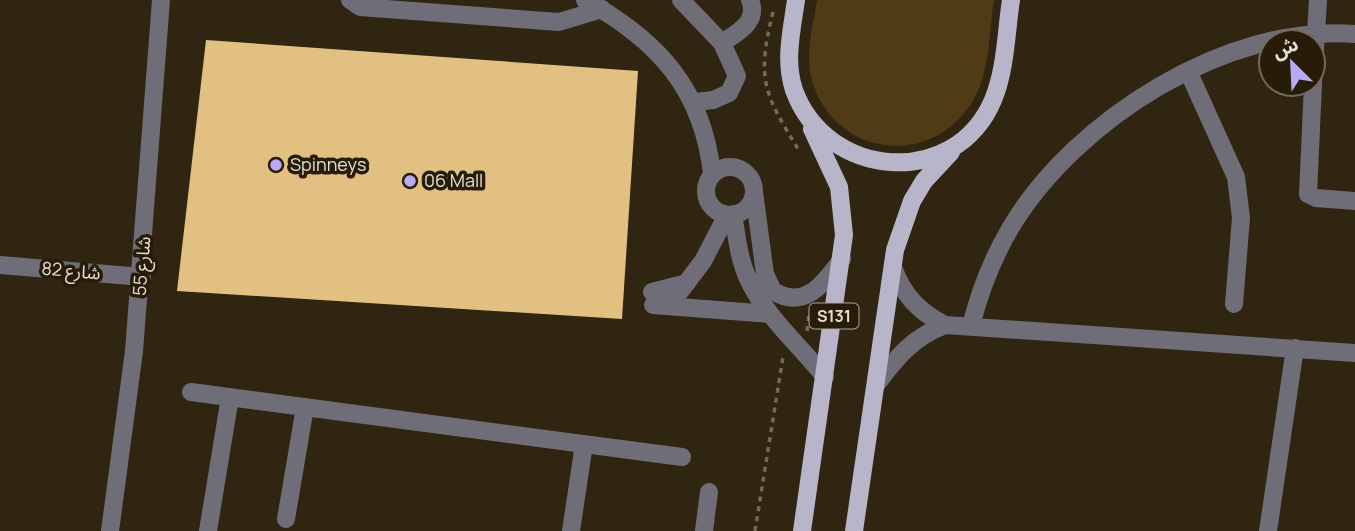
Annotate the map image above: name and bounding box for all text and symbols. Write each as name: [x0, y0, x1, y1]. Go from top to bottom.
north arrow: [1257, 28, 1327, 98]
text: ش: [1268, 30, 1302, 65]
place label: Spinneys: [290, 152, 367, 176]
marker: Spinneys: [268, 157, 284, 173]
place label: 06 Mall: [424, 168, 483, 192]
marker: 06 Mall: [402, 173, 418, 189]
street label: شارع 55: [126, 235, 159, 297]
street label: شارع 82: [40, 255, 102, 288]
road number: S131: [810, 304, 858, 328]

